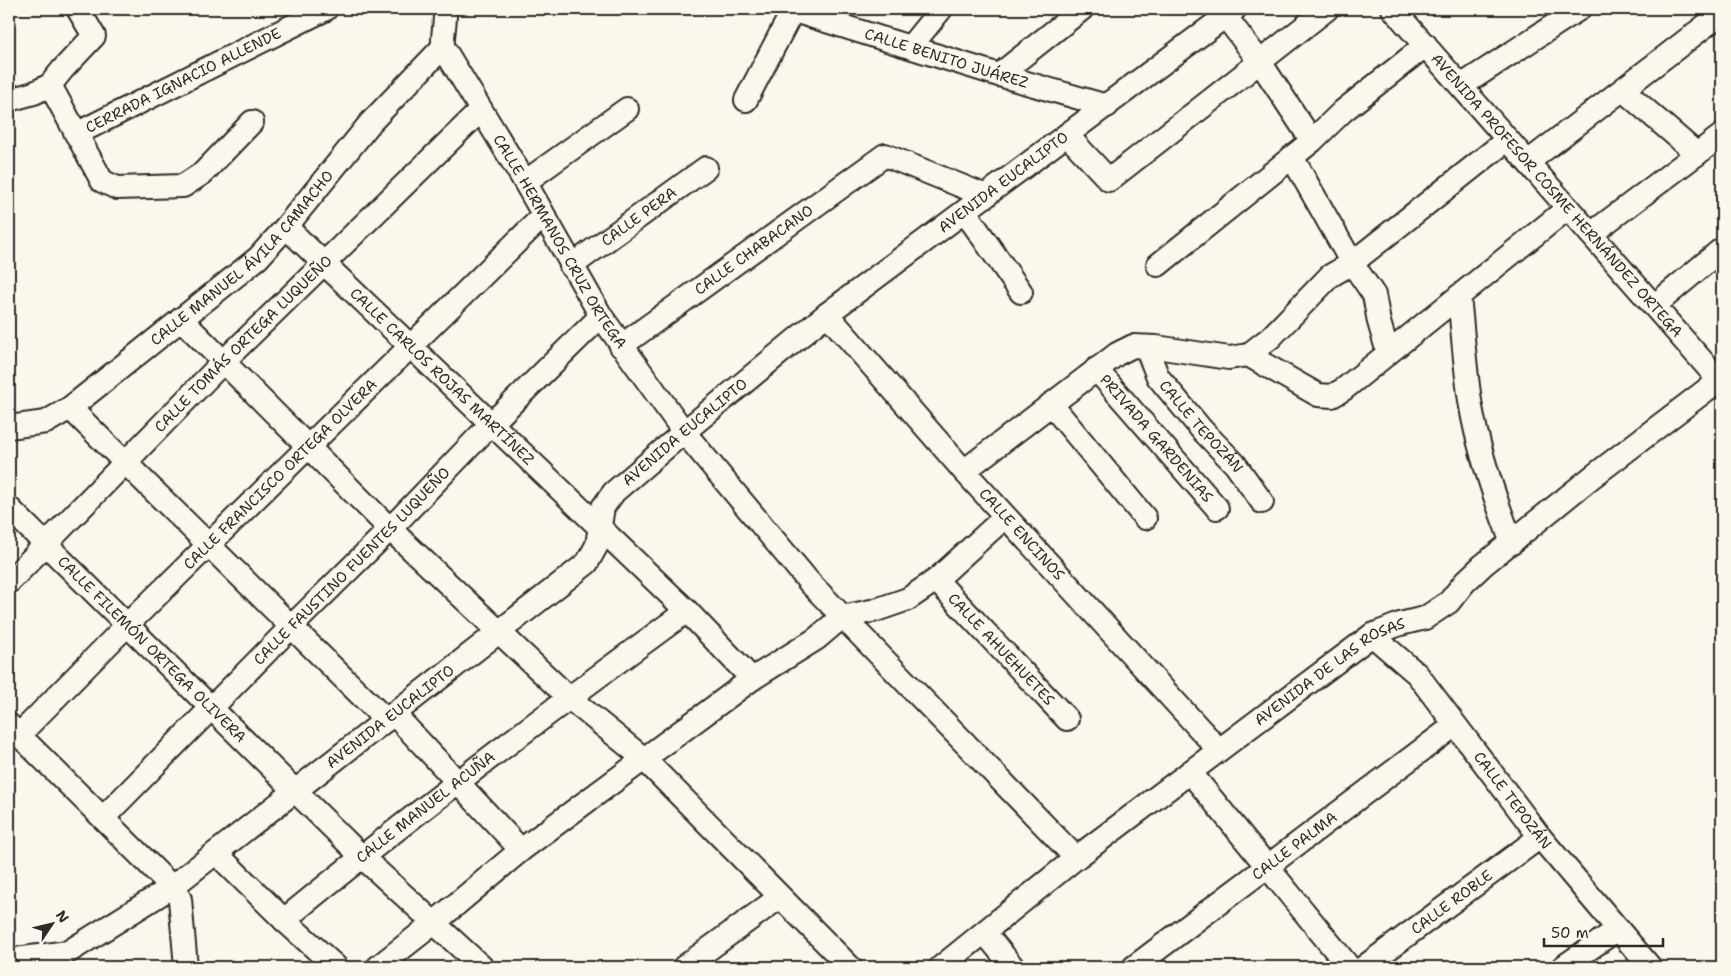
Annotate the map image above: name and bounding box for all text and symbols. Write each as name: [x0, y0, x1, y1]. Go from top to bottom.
street label: CERRADA IGNACIO ALLENDE: [82, 23, 284, 138]
street label: CALLE BENITO JUÁREZ: [862, 24, 1031, 93]
street label: AVENIDA PROFESOR COSME HERNÁNDEZ ORTEGA: [1426, 49, 1687, 342]
street label: AVENIDA EUCALIPTO: [934, 127, 1072, 237]
street label: CALLE HERMANOS CRUZ ORTEGA: [488, 131, 631, 353]
street label: CALLE MANUEL ÁVILA CAMACHO: [146, 166, 338, 350]
street label: CALLE PERA: [597, 182, 681, 251]
street label: CALLE CHABACANO: [691, 200, 817, 300]
street label: CALLE TOMÁS ORTEGA LUQUEÑO: [150, 251, 336, 437]
street label: CALLE CARLOS ROJAS MARTÍNEZ: [345, 283, 539, 469]
street label: PRIVADA GARDENIAS: [1095, 370, 1218, 507]
street label: CALLE FRANCISCO ORTEGA OLVERA: [179, 374, 382, 574]
street label: AVENIDA EUCALIPTO: [618, 374, 751, 491]
street label: CALLE TEPOZÁN: [1155, 376, 1248, 477]
street label: CALLE FAUSTINO FUENTES LUQUEÑO: [249, 463, 454, 669]
street label: CALLE ENCINOS: [975, 484, 1069, 585]
street label: CALLE FILEMÓN ORTEGA OLIVERA: [53, 552, 251, 747]
street label: CALLE AHUEHUETES: [943, 589, 1059, 710]
street label: AVENIDA DE LAS ROSAS: [1250, 613, 1407, 730]
street label: AVENIDA EUCALIPTO: [322, 660, 458, 773]
street label: CALLE MANUEL ACUÑA: [352, 747, 499, 868]
street label: CALLE TEPOZÁN: [1469, 747, 1556, 853]
street label: CALLE PALMA: [1248, 807, 1341, 885]
street label: CALLE ROBLE: [1407, 865, 1497, 939]
north arrow: [28, 898, 78, 948]
text: N: [52, 907, 73, 926]
scale bar: [1544, 916, 1662, 948]
text: 50 m: [1551, 923, 1589, 943]

